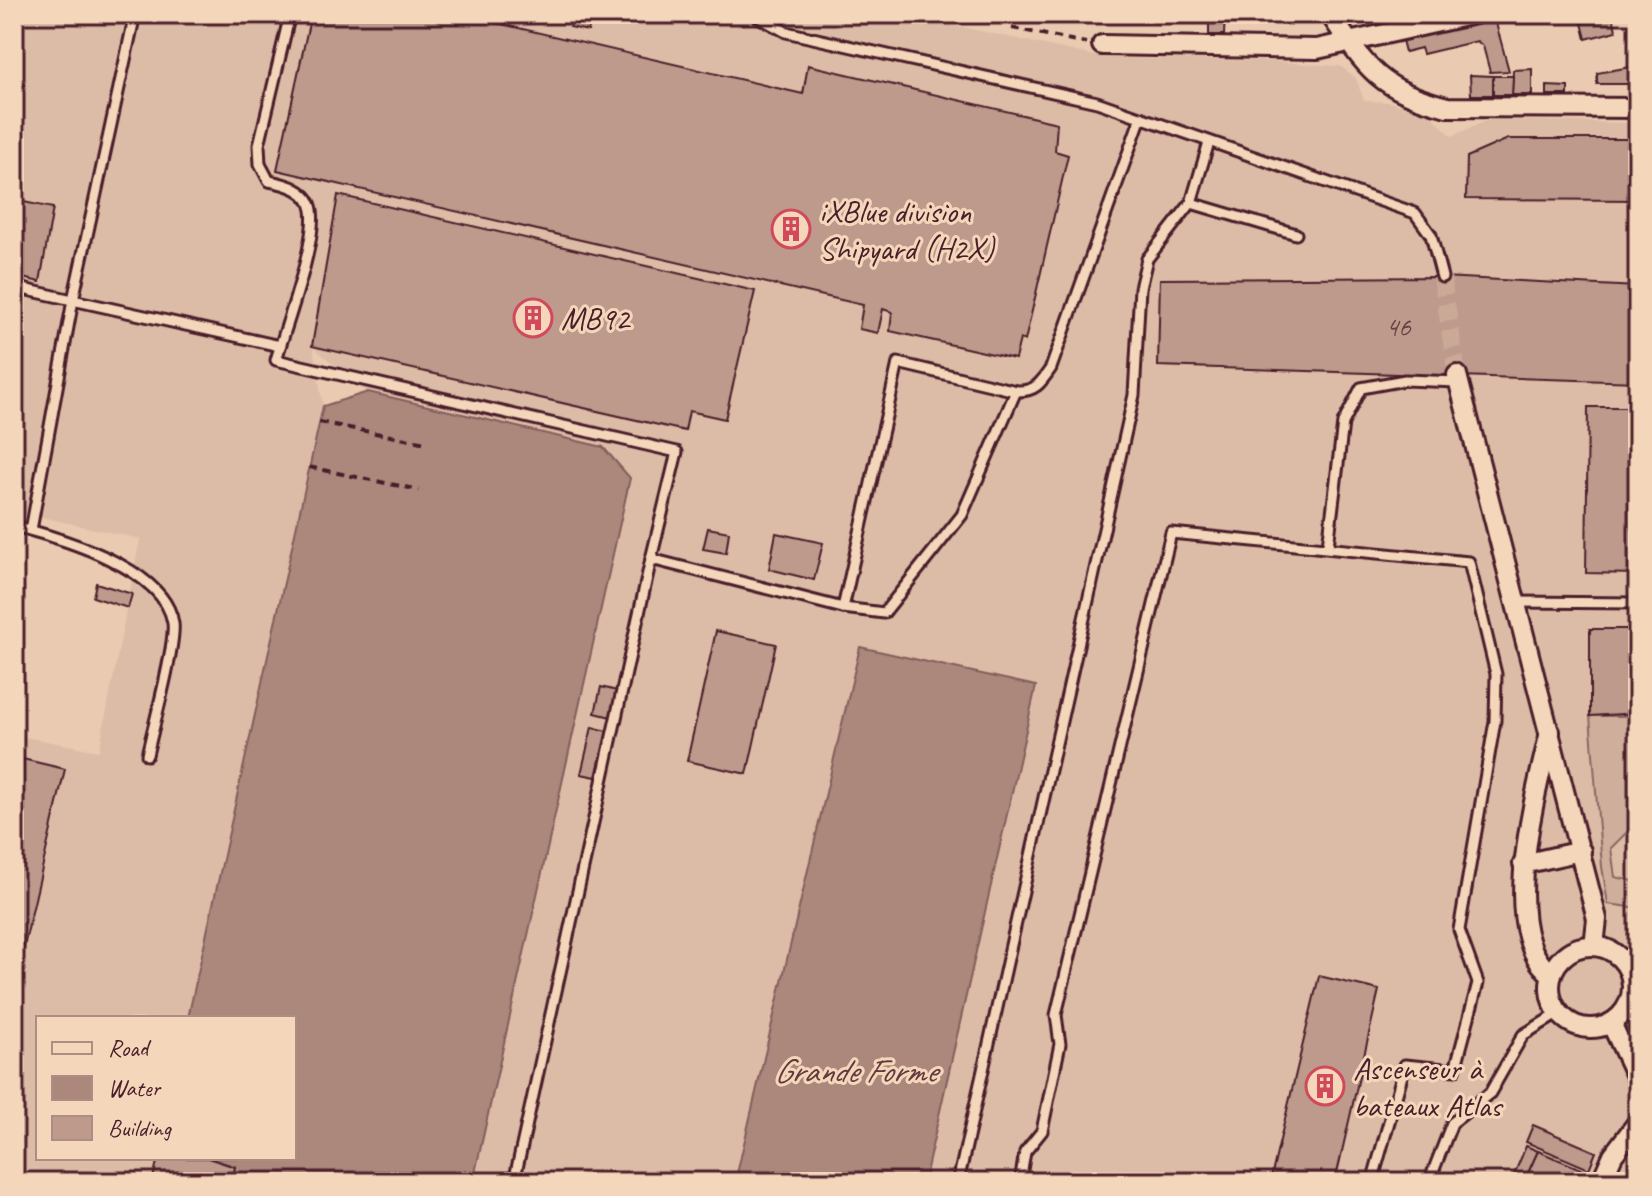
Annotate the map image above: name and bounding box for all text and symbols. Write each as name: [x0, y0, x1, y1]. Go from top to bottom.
place label: iXBlue division Shipyard (H2X): [819, 191, 995, 269]
building icon: iXBlue division Shipyard (H2X): [770, 208, 812, 250]
building icon: MB92: [512, 297, 554, 339]
place label: MB92: [561, 298, 632, 339]
house number: 46: [1385, 309, 1412, 344]
legend: [36, 1016, 296, 1160]
text: Road: [108, 1033, 152, 1063]
place label: Ascenseur à bateaux Atlas: [1353, 1048, 1504, 1126]
water label: Grande Forme: [774, 1049, 941, 1092]
building icon: Ascenseur à bateaux Atlas: [1304, 1065, 1346, 1107]
text: Water: [108, 1073, 163, 1103]
text: Building: [108, 1113, 173, 1143]

